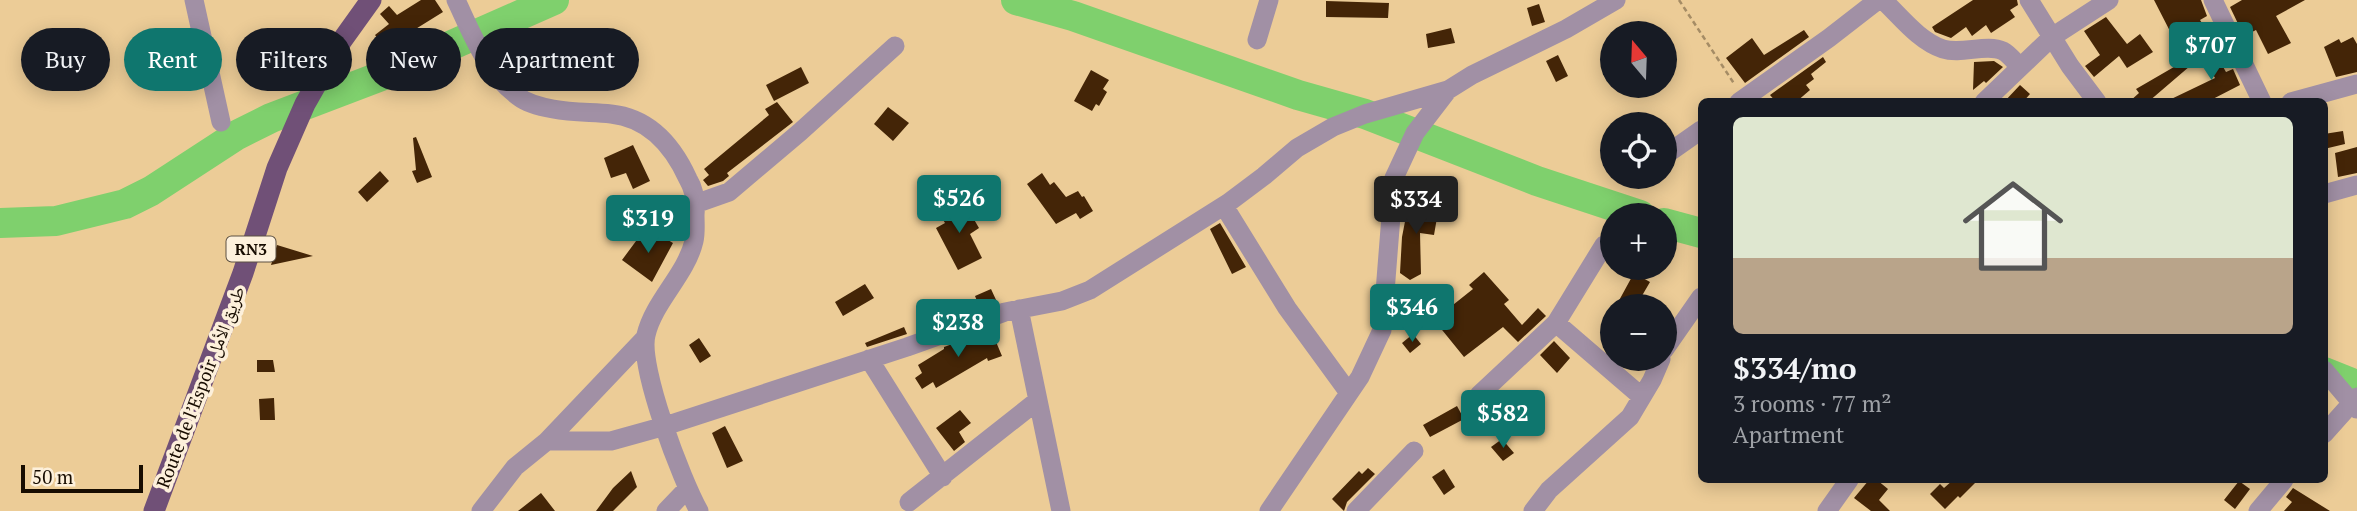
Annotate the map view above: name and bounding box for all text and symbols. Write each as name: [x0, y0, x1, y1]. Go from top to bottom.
north arrow: [1600, 21, 1676, 98]
map controls: [1600, 21, 1677, 371]
pin: $707: [2170, 22, 2252, 82]
chip: Buy: [21, 28, 110, 91]
chip: Rent: [124, 28, 222, 91]
chip: Filters: [236, 28, 352, 91]
chip: New: [366, 28, 461, 91]
chip: Apartment: [475, 28, 639, 91]
text: $707: [2185, 29, 2237, 60]
button: locate: [1600, 112, 1677, 189]
icon: home: [1950, 163, 2076, 289]
pin: $526: [918, 176, 1000, 235]
pin: $334: [1375, 176, 1457, 236]
text: $526: [933, 182, 985, 213]
text: $334: [1390, 183, 1442, 214]
pin: $319: [607, 196, 689, 255]
text: $319: [622, 202, 674, 233]
button: +: [1600, 203, 1677, 280]
road number: RN3: [226, 236, 276, 262]
street label: Route de l’Espoir طريق الأمل: [150, 283, 250, 491]
pin: $346: [1371, 284, 1453, 344]
text: $346: [1386, 291, 1438, 322]
button: −: [1600, 294, 1677, 371]
pin: $238: [917, 300, 999, 359]
text: $238: [932, 306, 984, 337]
text: $334/mo: [1733, 348, 1857, 388]
text: 3 rooms · 77 m²: [1733, 388, 1892, 419]
pin: $582: [1462, 391, 1544, 450]
text: $582: [1477, 397, 1529, 428]
text: Apartment: [1733, 419, 1844, 450]
scale bar: [21, 462, 144, 494]
text: 50 m: [32, 464, 73, 489]

